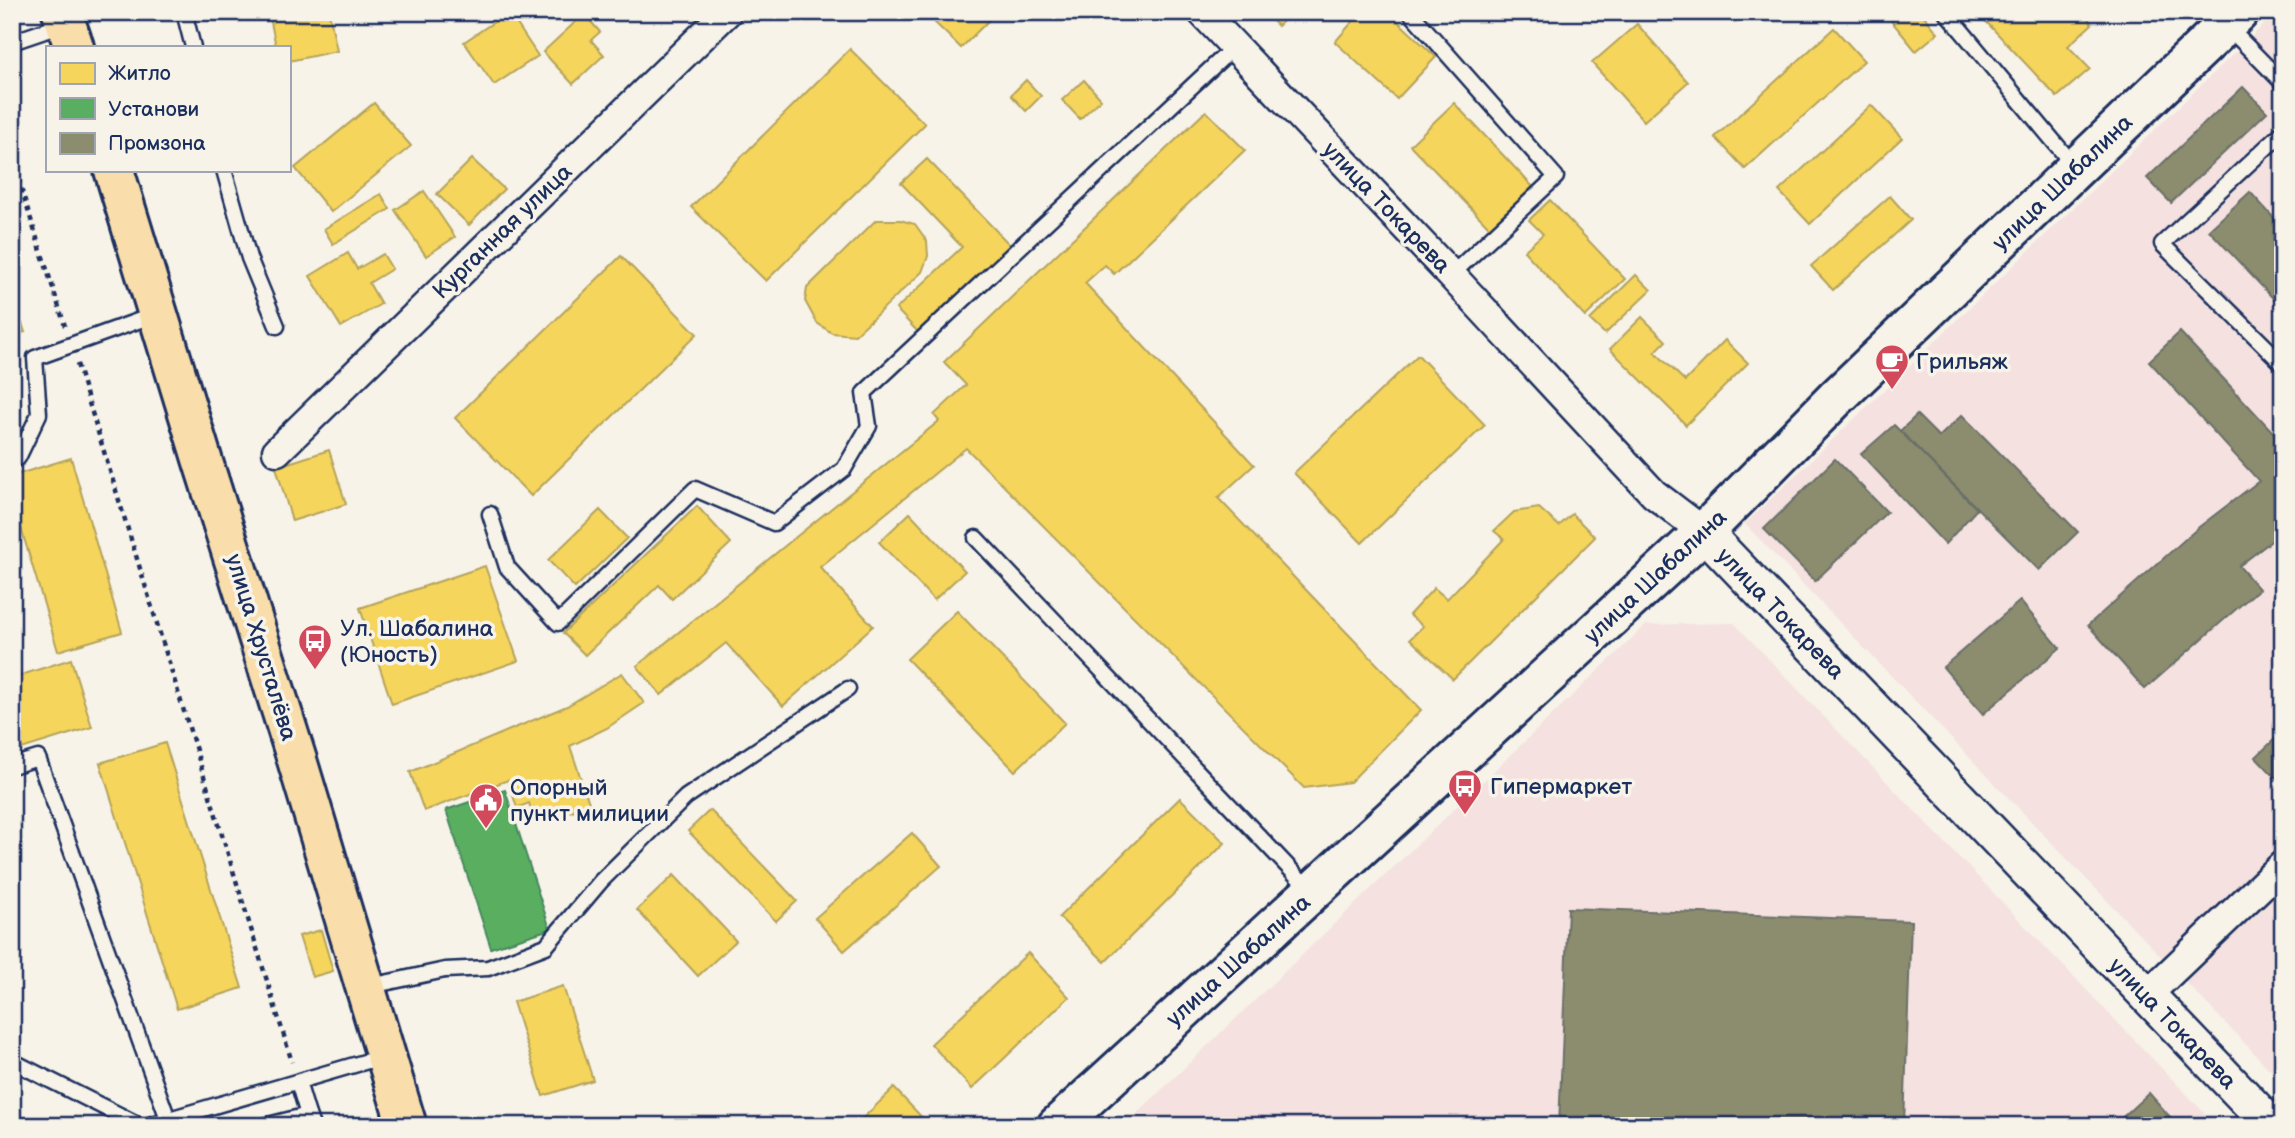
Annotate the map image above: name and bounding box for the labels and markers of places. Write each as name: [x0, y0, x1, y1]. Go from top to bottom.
cafe icon: Грильяж: [1873, 342, 1911, 391]
place label: Грильяж: [1916, 348, 2008, 376]
place label: Ул. Шабалина (Юность): [340, 615, 494, 669]
bus stop icon: Ул. Шабалина (Юность): [296, 622, 334, 671]
bus stop icon: Гипермаркет: [1446, 767, 1484, 816]
place label: Гипермаркет: [1490, 773, 1632, 801]
place label: Опорный пункт милиции: [510, 774, 669, 828]
public building icon: Опорный пункт милиции: [467, 781, 505, 830]

